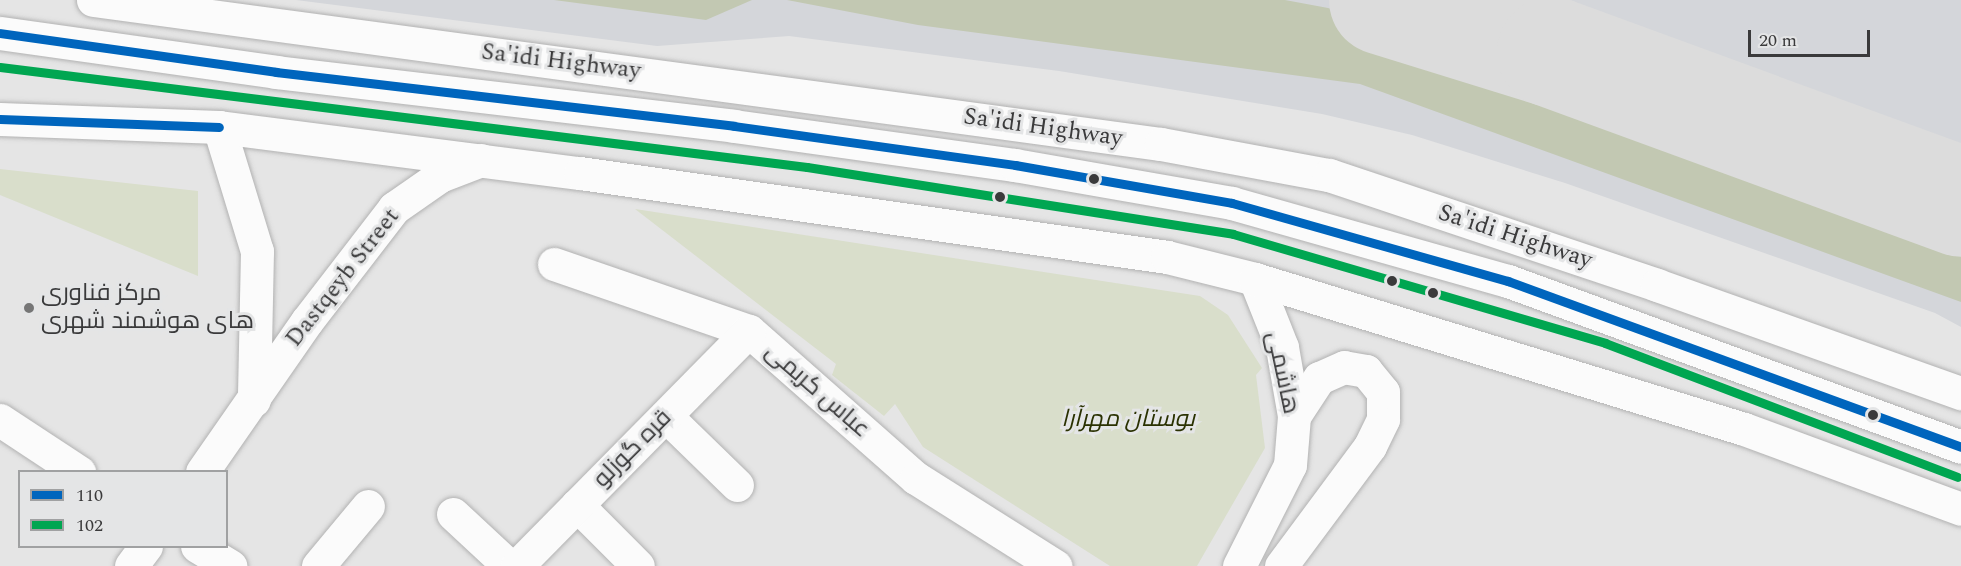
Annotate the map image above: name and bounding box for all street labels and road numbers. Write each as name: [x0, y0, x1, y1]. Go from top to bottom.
street label: Sa'idi Highway: [480, 38, 642, 86]
street label: Sa'idi Highway: [962, 103, 1124, 153]
street label: Sa'idi Highway: [1434, 199, 1596, 275]
street label: Dastqeyb Street: [280, 203, 406, 353]
street label: هاشمی: [1259, 329, 1305, 417]
street label: عباس کریمی: [759, 338, 875, 444]
street label: قره گوزلو: [588, 404, 678, 494]

